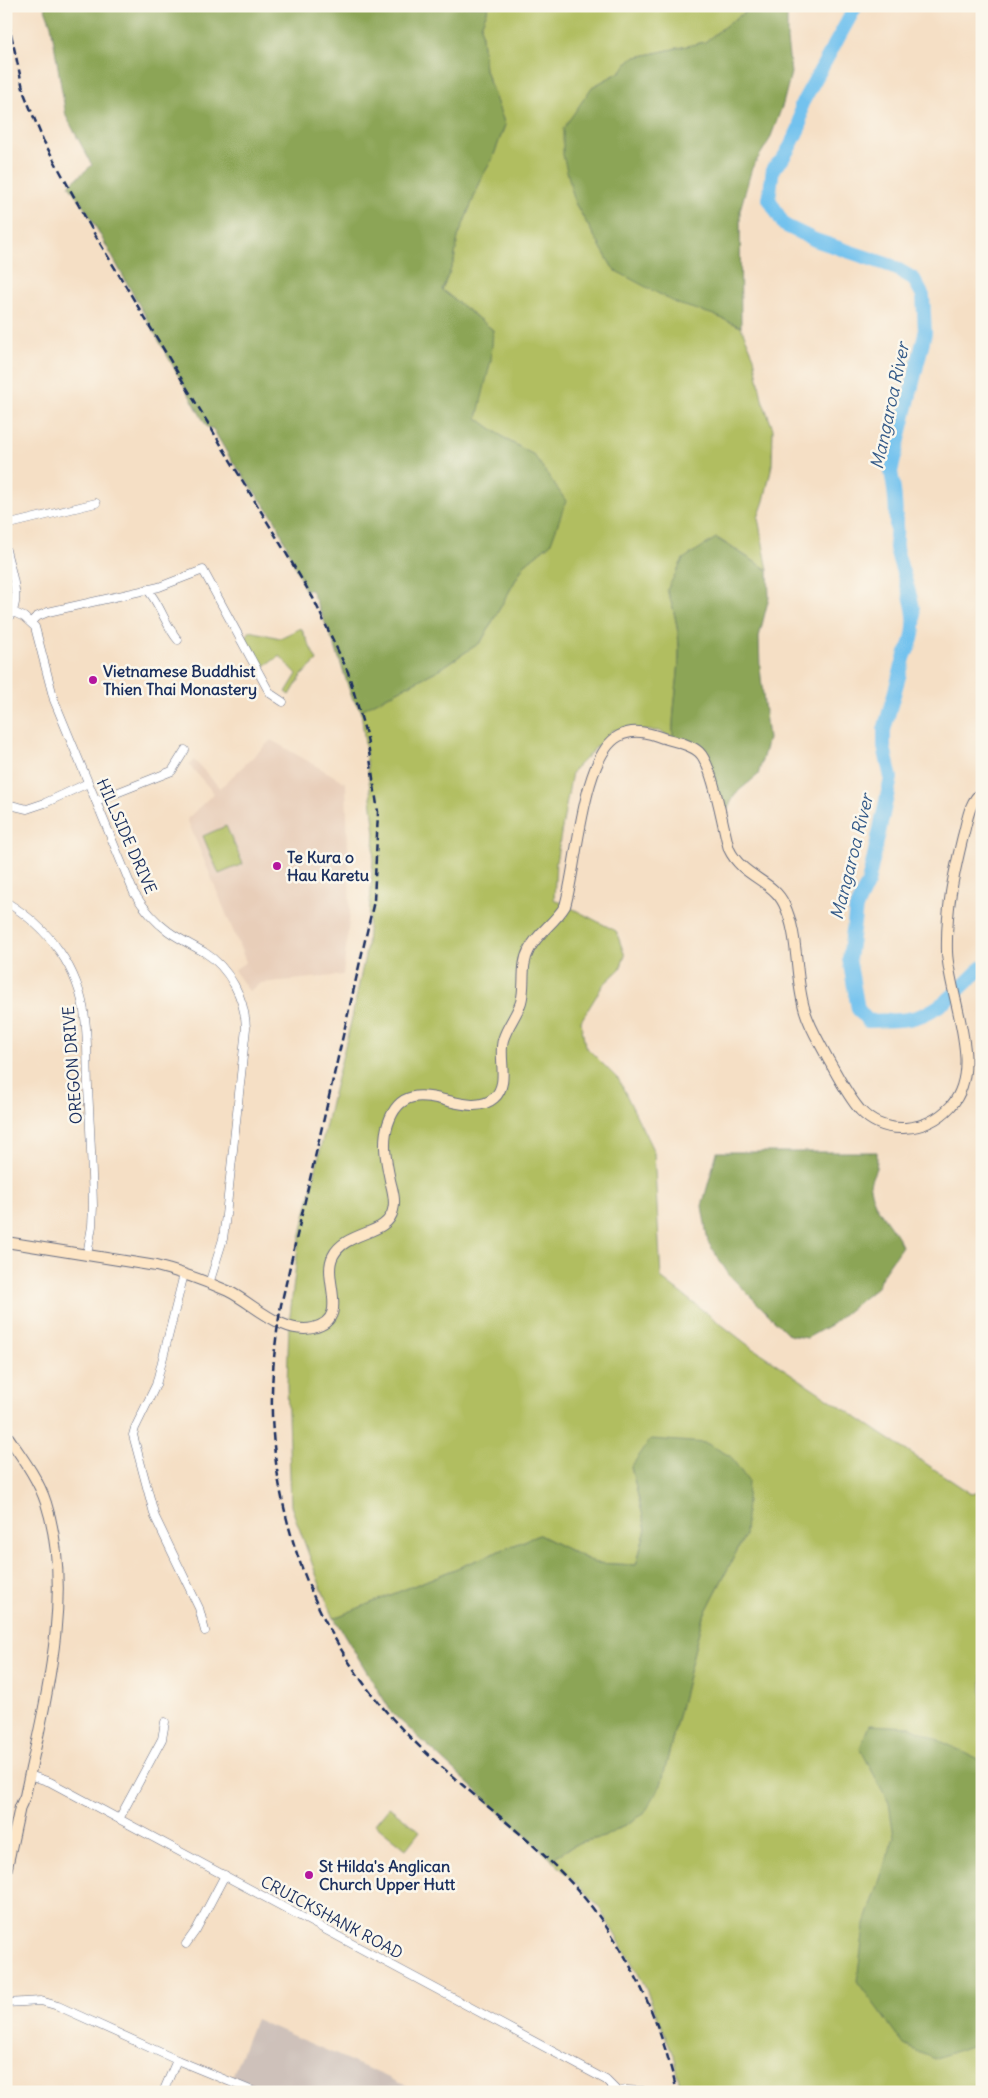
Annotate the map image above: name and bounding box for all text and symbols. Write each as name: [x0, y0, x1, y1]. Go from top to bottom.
water label: Mangaroa River: [865, 338, 915, 471]
place label: Vietnamese Buddhist Thien Thai Monastery: [103, 661, 257, 700]
marker: Vietnamese Buddhist Thien Thai Monastery: [87, 674, 99, 686]
street label: HILLSIDE DRIVE: [93, 775, 161, 897]
water label: Mangaroa River: [825, 789, 879, 922]
place label: Te Kura o Hau Karetu: [287, 847, 370, 885]
marker: Te Kura o Hau Karetu: [271, 860, 283, 872]
street label: OREGON DRIVE: [58, 1005, 86, 1125]
place label: St Hilda's Anglican Church Upper Hutt: [319, 1856, 456, 1895]
marker: St Hilda's Anglican Church Upper Hutt: [303, 1869, 315, 1881]
street label: CRUICKSHANK ROAD: [257, 1871, 407, 1963]

